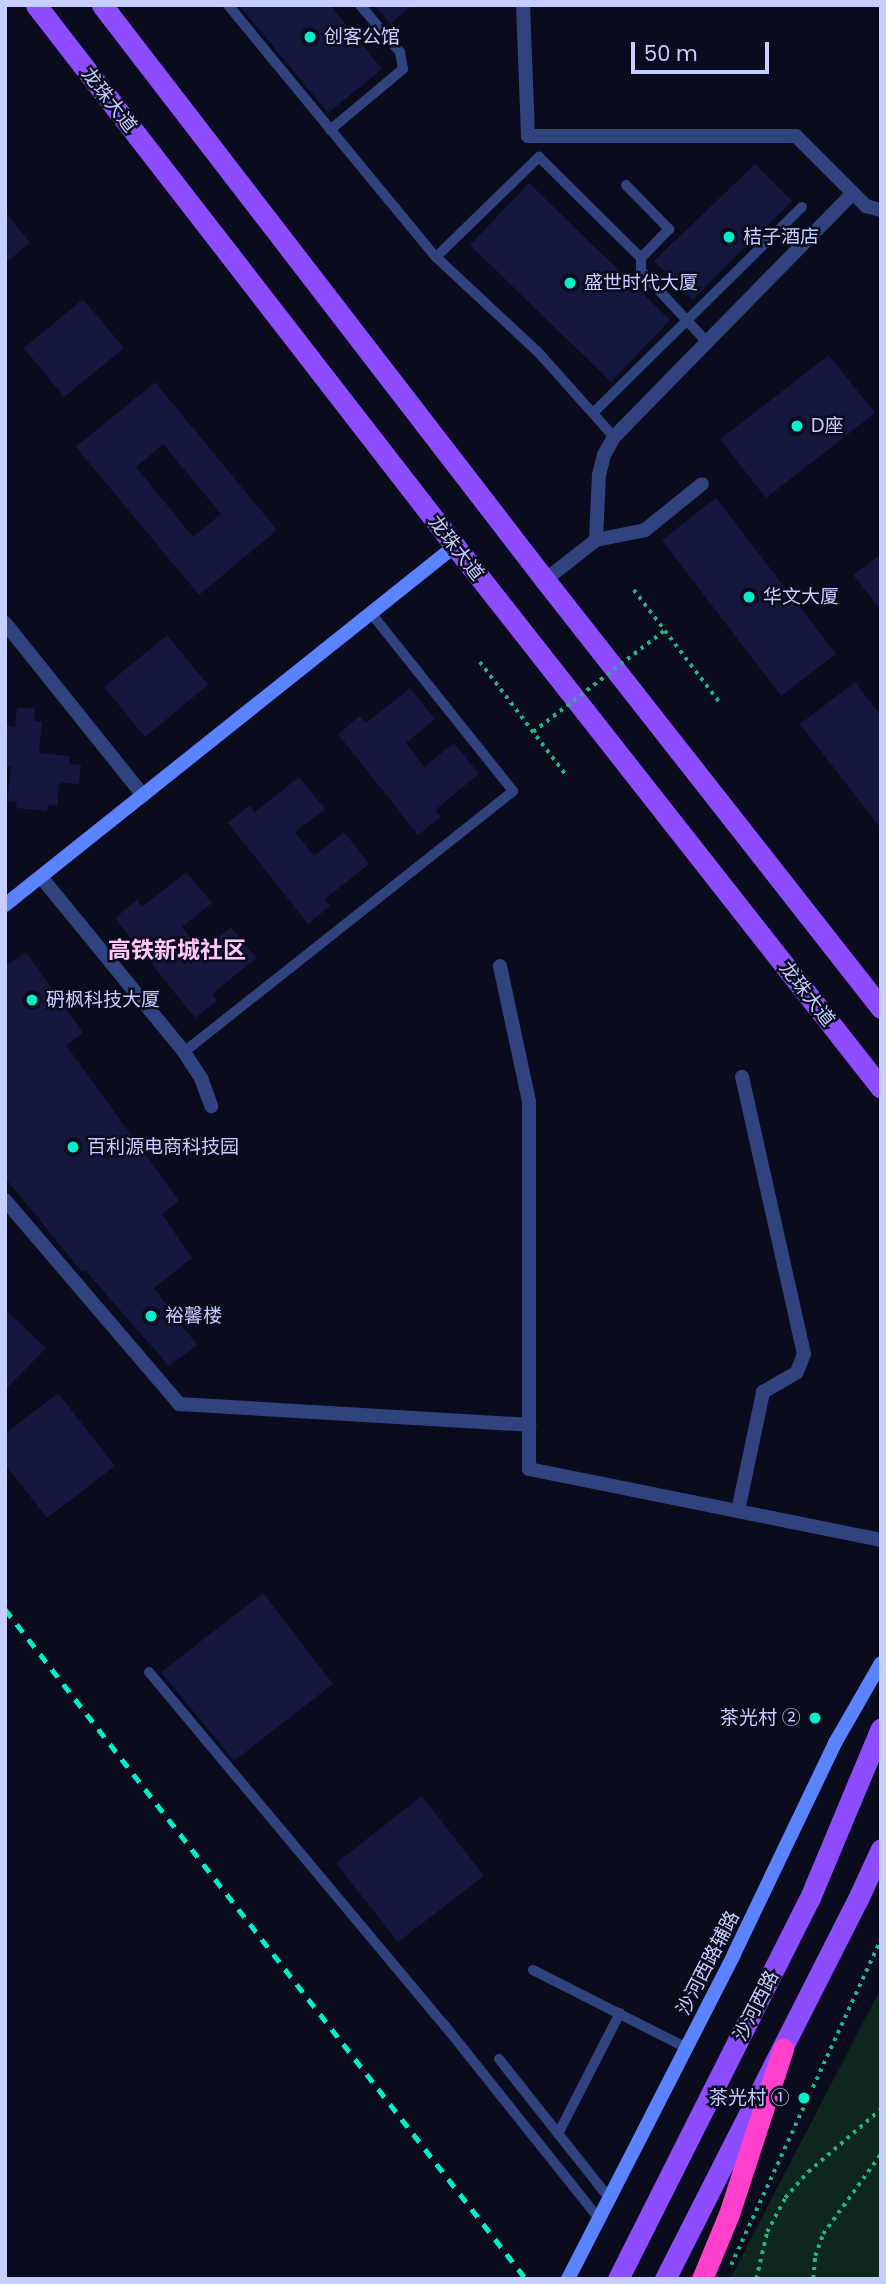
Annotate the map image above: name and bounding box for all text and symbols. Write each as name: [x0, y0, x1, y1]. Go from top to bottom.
place label: 创客公馆: [324, 26, 400, 48]
scale bar: [634, 28, 772, 72]
marker: 创客公馆: [302, 29, 318, 45]
text: 50 m: [644, 39, 698, 68]
street label: 龙珠大道: [77, 63, 141, 137]
place label: 桔子酒店: [743, 226, 819, 248]
marker: 桔子酒店: [721, 229, 737, 245]
place label: 盛世时代大厦: [584, 272, 698, 294]
marker: 盛世时代大厦: [562, 275, 578, 291]
place label: D座: [811, 415, 843, 437]
marker: D座: [789, 418, 805, 434]
street label: 龙珠大道: [424, 511, 488, 585]
place label: 华文大厦: [763, 586, 839, 608]
marker: 华文大厦: [741, 589, 757, 605]
district label: 高铁新城社区: [108, 936, 246, 964]
street label: 龙珠大道: [775, 957, 839, 1031]
place label: 砃枫科技大厦: [46, 989, 160, 1011]
marker: 砃枫科技大厦: [24, 992, 40, 1008]
place label: 百利源电商科技园: [87, 1136, 239, 1158]
marker: 百利源电商科技园: [65, 1139, 81, 1155]
place label: 裕馨楼: [165, 1305, 222, 1327]
marker: 裕馨楼: [143, 1308, 159, 1324]
place label: 茶光村 ②: [720, 1707, 801, 1729]
marker: 茶光村 ②: [807, 1710, 823, 1726]
street label: 沙河西路辅路: [672, 1907, 744, 2019]
street label: 沙河西路: [729, 1967, 783, 2045]
place label: 茶光村 ①: [709, 2087, 790, 2109]
marker: 茶光村 ①: [796, 2090, 812, 2106]

